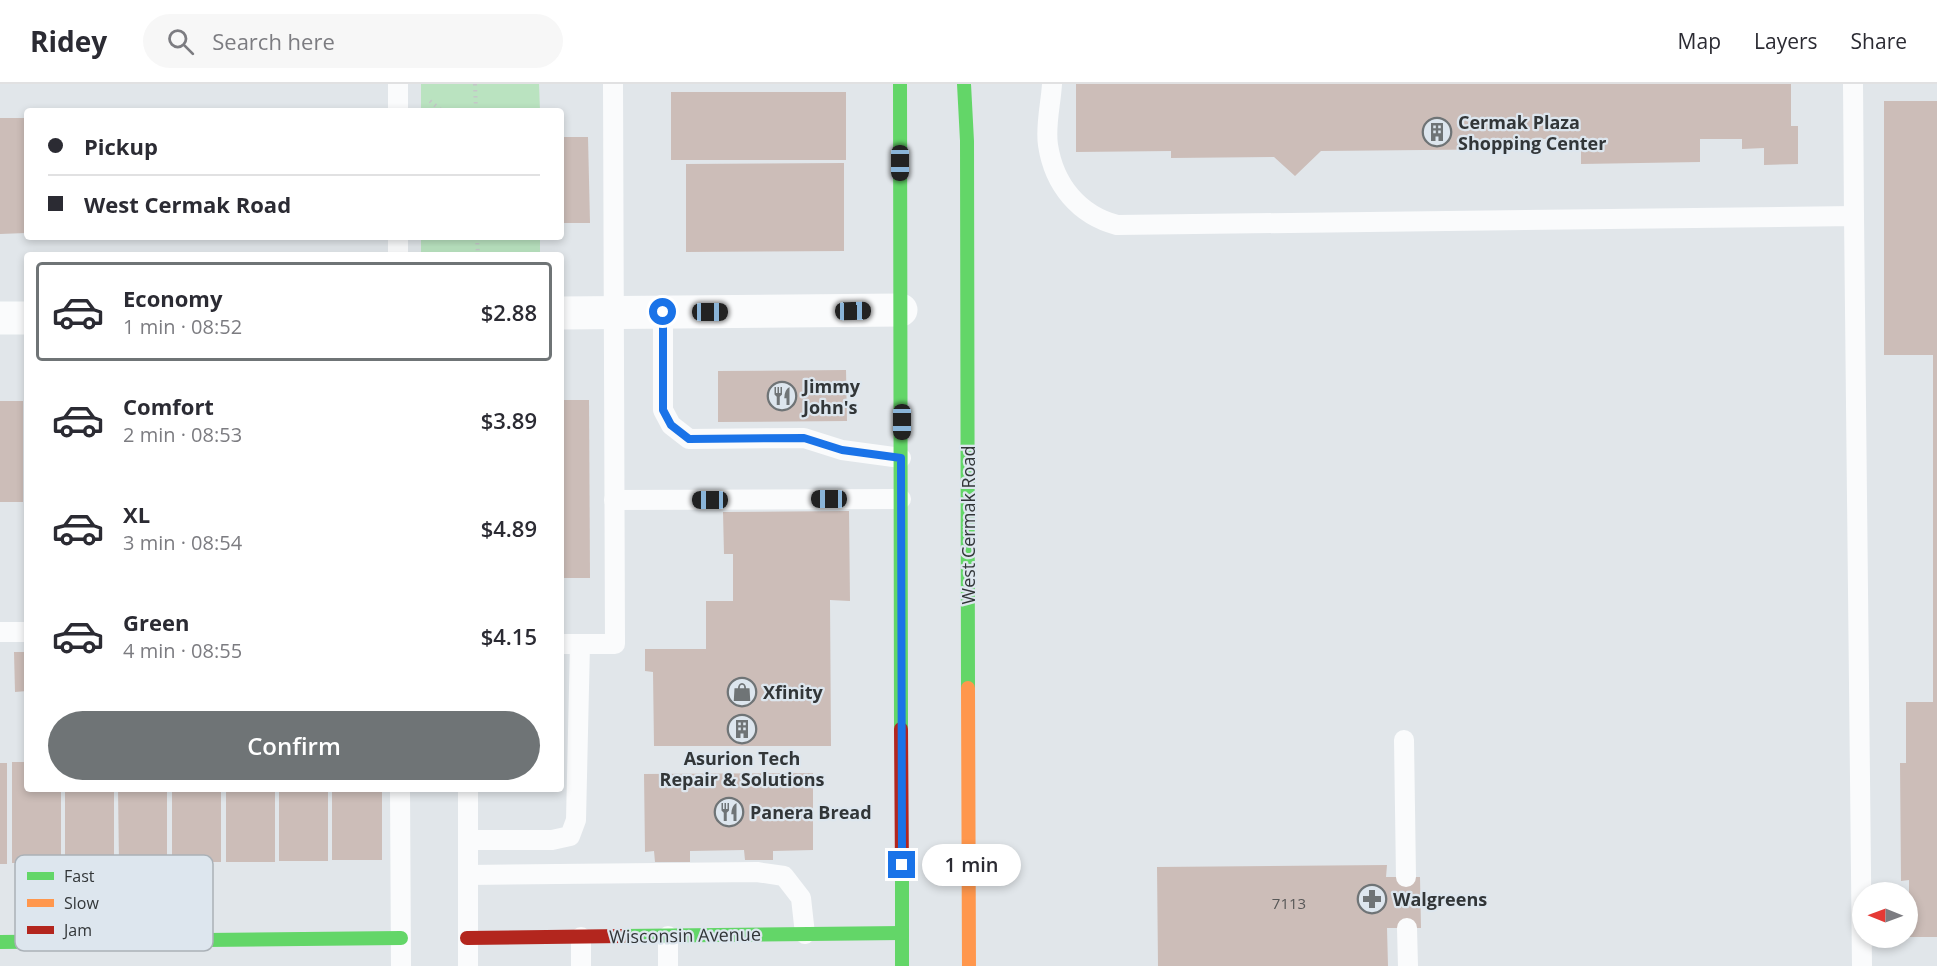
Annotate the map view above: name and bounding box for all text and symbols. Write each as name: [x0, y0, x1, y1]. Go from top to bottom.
search box: [143, 14, 563, 68]
text: Ridey: [30, 22, 107, 60]
icon: search: [164, 25, 197, 58]
text: Search here: [212, 26, 335, 56]
text: Map: [1678, 27, 1721, 55]
text: Layers: [1754, 27, 1818, 55]
text: Share: [1851, 27, 1907, 55]
place label: Cermak Plaza Shopping Center: [1458, 110, 1606, 155]
building icon: Cermak Plaza Shopping Center: [1421, 116, 1453, 148]
text: Pickup: [84, 131, 158, 161]
car: [891, 145, 909, 181]
text: West Cermak Road: [84, 189, 291, 219]
text: Economy: [123, 283, 222, 313]
icon: car: [51, 285, 105, 339]
text: $2.88: [481, 297, 537, 327]
route start: [649, 298, 676, 325]
car: [835, 302, 871, 320]
car: [692, 303, 728, 321]
text: 1 min · 08:52: [123, 313, 242, 340]
place label: Jimmy John's: [801, 374, 861, 419]
restaurant icon: Jimmy John's: [766, 380, 798, 412]
text: Comfort: [123, 391, 214, 421]
icon: car: [51, 393, 105, 447]
car: [893, 404, 911, 440]
text: $3.89: [481, 405, 537, 435]
text: 2 min · 08:53: [123, 421, 242, 448]
street label: West Cermak Road: [956, 446, 980, 604]
car: [811, 490, 847, 508]
car: [692, 491, 728, 509]
text: XL: [123, 499, 150, 529]
icon: car: [51, 501, 105, 555]
text: $4.89: [481, 513, 537, 543]
text: 3 min · 08:54: [123, 529, 242, 556]
text: Green: [123, 607, 189, 637]
icon: car: [51, 609, 105, 663]
text: $4.15: [481, 621, 537, 651]
text: 4 min · 08:55: [123, 637, 242, 664]
shop icon: Xfinity: [726, 676, 758, 708]
place label: Xfinity: [763, 680, 824, 704]
button: Confirm: [48, 711, 540, 780]
building icon: Asurion Tech Repair & Solutions: [726, 713, 758, 745]
place label: Asurion Tech Repair & Solutions: [660, 746, 825, 791]
restaurant icon: Panera Bread: [713, 796, 745, 828]
place label: Panera Bread: [750, 800, 872, 824]
callout: 1 min: [923, 844, 1022, 886]
route end: [888, 851, 915, 878]
text: 1 min: [945, 851, 999, 878]
legend: [15, 855, 213, 951]
text: Fast: [64, 865, 95, 887]
north arrow: [1852, 882, 1918, 948]
map controls: [1852, 882, 1918, 948]
pharmacy icon: Walgreens: [1356, 883, 1388, 915]
place label: Walgreens: [1393, 887, 1487, 911]
text: Slow: [64, 892, 99, 914]
house number: 7113: [1272, 893, 1306, 913]
text: Jam: [62, 919, 92, 941]
street label: Wisconsin Avenue: [609, 922, 761, 948]

